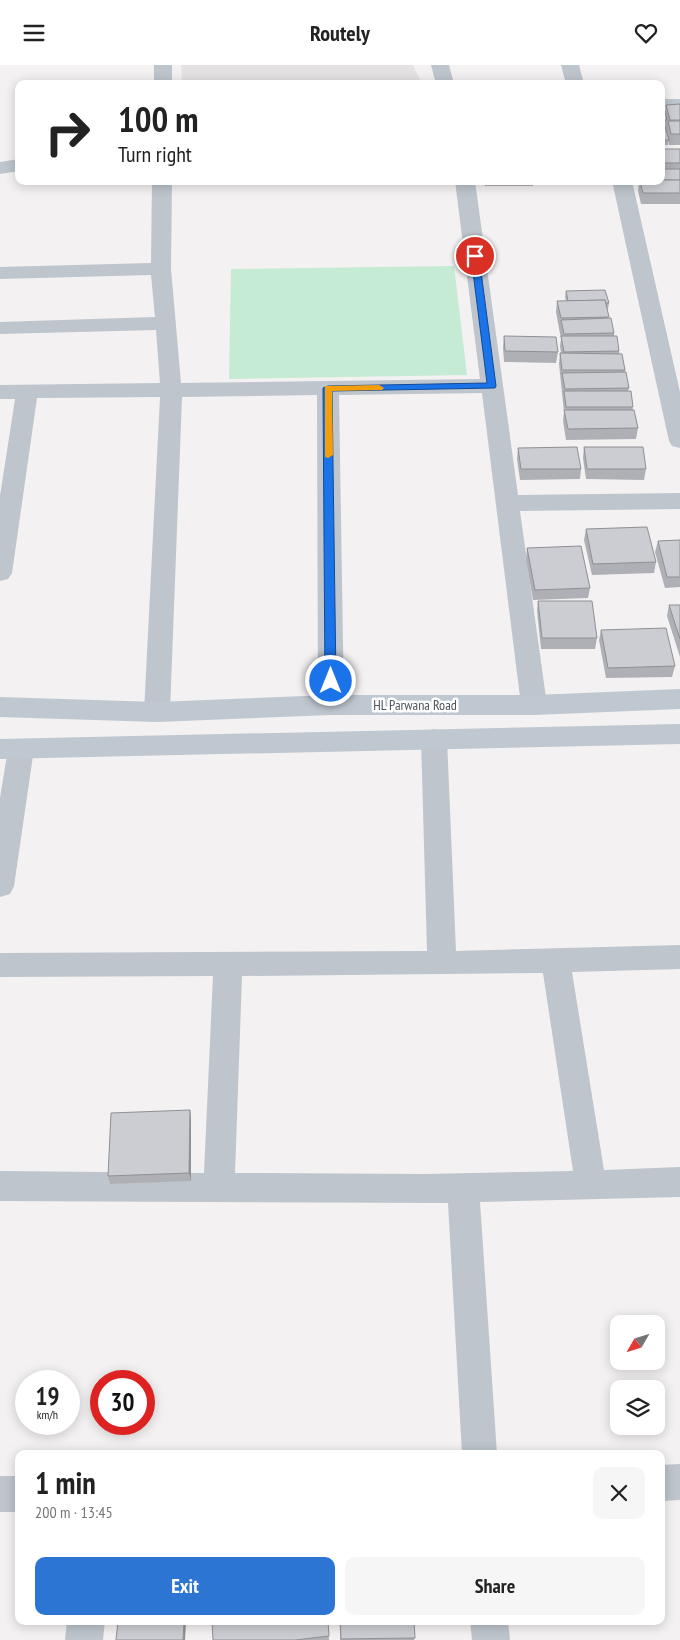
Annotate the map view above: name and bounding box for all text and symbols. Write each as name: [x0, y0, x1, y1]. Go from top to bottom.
icon: menu: [20, 19, 48, 47]
text: Routely: [310, 19, 370, 47]
icon: heart: [632, 19, 660, 47]
text: 100 m: [118, 96, 199, 142]
icon: right: [35, 100, 100, 165]
text: Turn right: [118, 140, 192, 168]
pin: [454, 235, 496, 277]
icon: arrive: [461, 242, 489, 270]
position arrow: [304, 654, 356, 706]
street label: HL Parwana Road: [373, 696, 457, 714]
north arrow: [610, 1315, 665, 1370]
map controls: [610, 1315, 665, 1435]
speed limit sign: 30: [90, 1370, 155, 1435]
text: 19: [36, 1380, 59, 1412]
button: layers: [610, 1380, 665, 1435]
text: km/h: [37, 1407, 58, 1422]
text: 1 min: [35, 1463, 96, 1502]
button: close: [593, 1467, 645, 1519]
text: 200 m · 13:45: [35, 1502, 113, 1522]
button: Exit: [35, 1557, 335, 1615]
button: Share: [345, 1557, 645, 1615]

